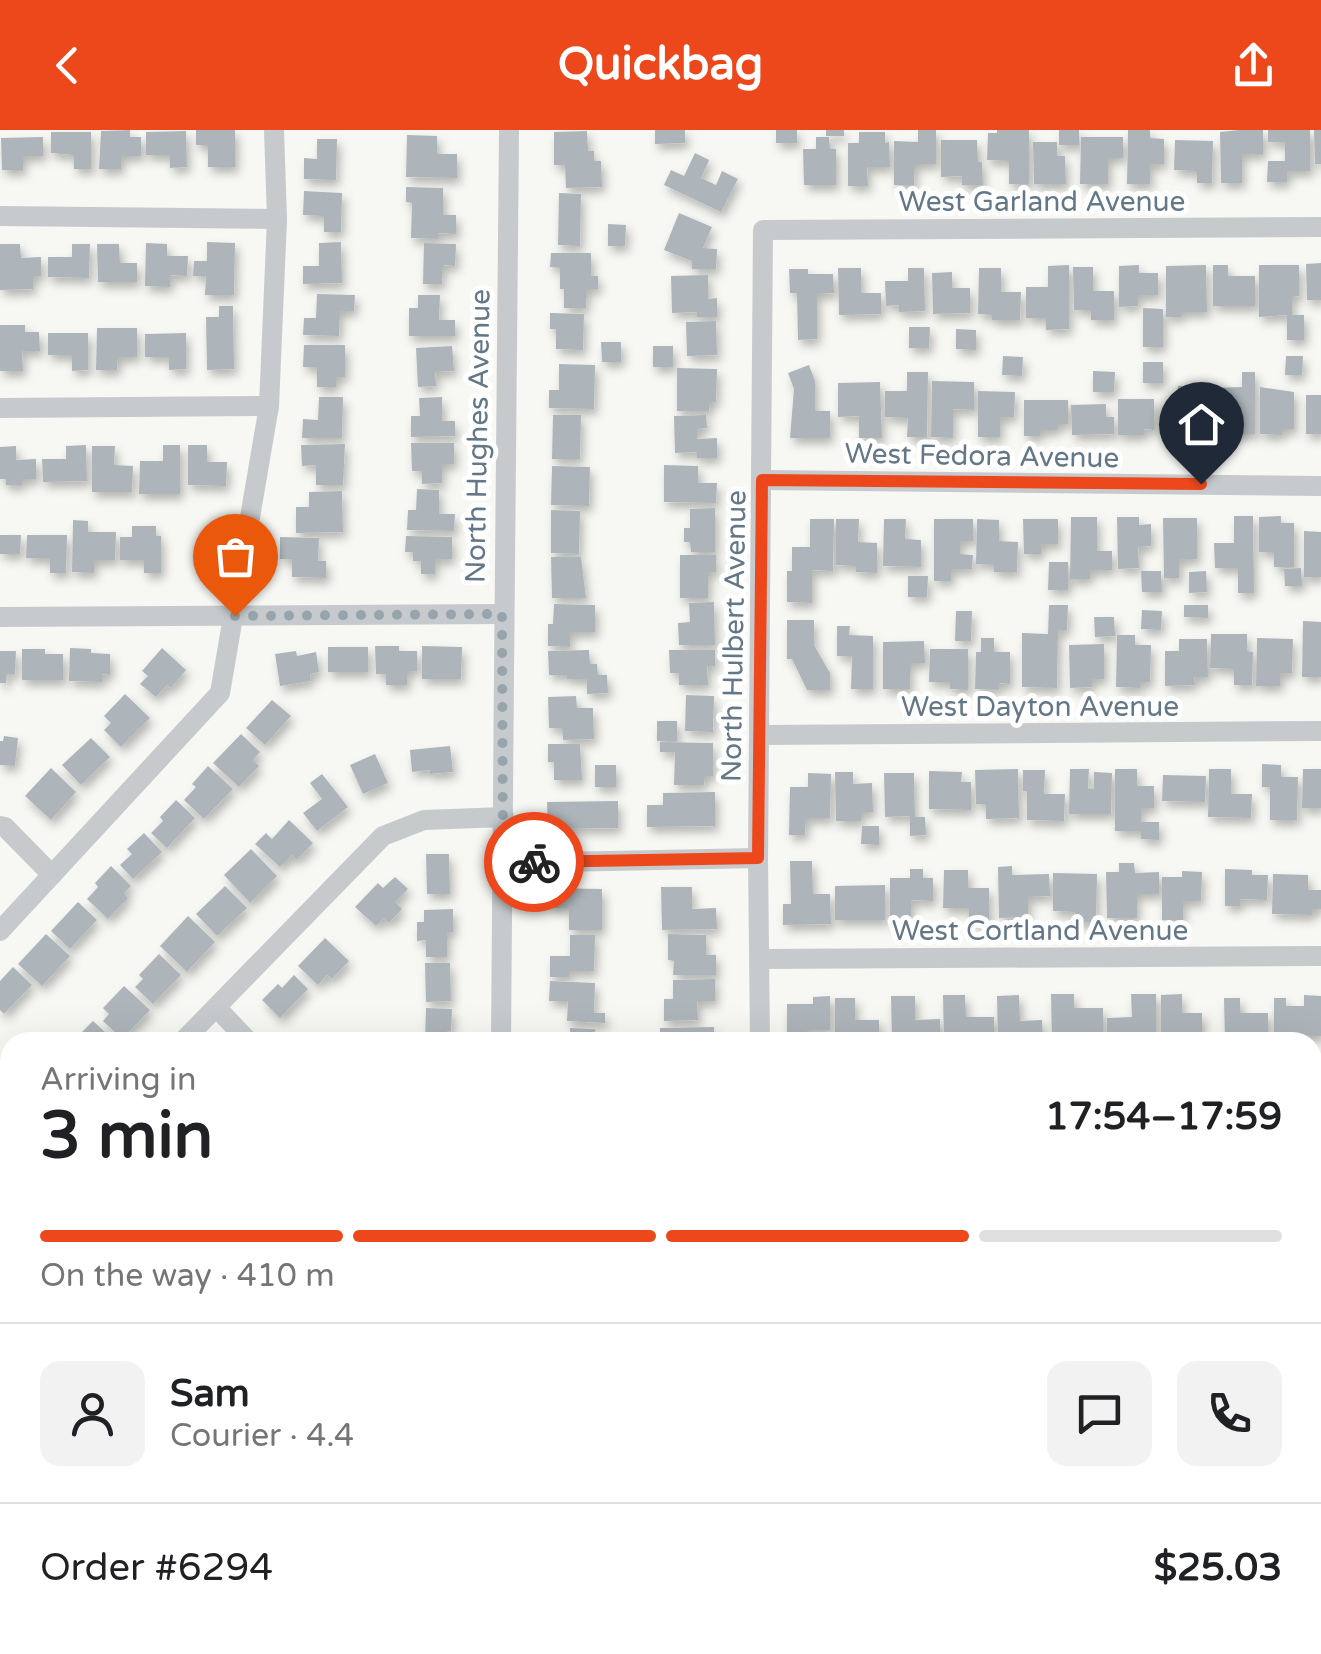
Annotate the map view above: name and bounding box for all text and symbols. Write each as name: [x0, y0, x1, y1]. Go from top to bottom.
icon: back: [40, 38, 95, 93]
text: Quickbag: [558, 38, 763, 92]
icon: share: [1226, 38, 1281, 93]
street label: West Garland Avenue: [899, 185, 1185, 219]
street label: North Hughes Avenue: [458, 289, 498, 583]
pin: [1159, 382, 1244, 485]
icon: home: [1174, 397, 1229, 452]
street label: West Fedora Avenue: [844, 437, 1120, 475]
street label: North Hulbert Avenue: [714, 490, 754, 782]
pin: [193, 514, 278, 617]
icon: bag: [208, 529, 263, 584]
street label: West Dayton Avenue: [901, 690, 1179, 724]
courier: [484, 812, 584, 912]
icon: bike: [507, 835, 562, 890]
street label: West Cortland Avenue: [892, 914, 1188, 948]
text: Arriving in: [40, 1061, 197, 1099]
text: 17:54–17:59: [1045, 1094, 1282, 1140]
text: 3 min: [40, 1097, 213, 1176]
text: On the way · 410 m: [40, 1257, 335, 1295]
button: person: [40, 1361, 145, 1466]
button: chat: [1047, 1361, 1152, 1466]
button: phone: [1177, 1361, 1282, 1466]
text: Sam: [170, 1371, 250, 1417]
text: Courier · 4.4: [170, 1417, 354, 1455]
text: Order #6294: [40, 1545, 273, 1591]
text: $25.03: [1154, 1545, 1282, 1591]

